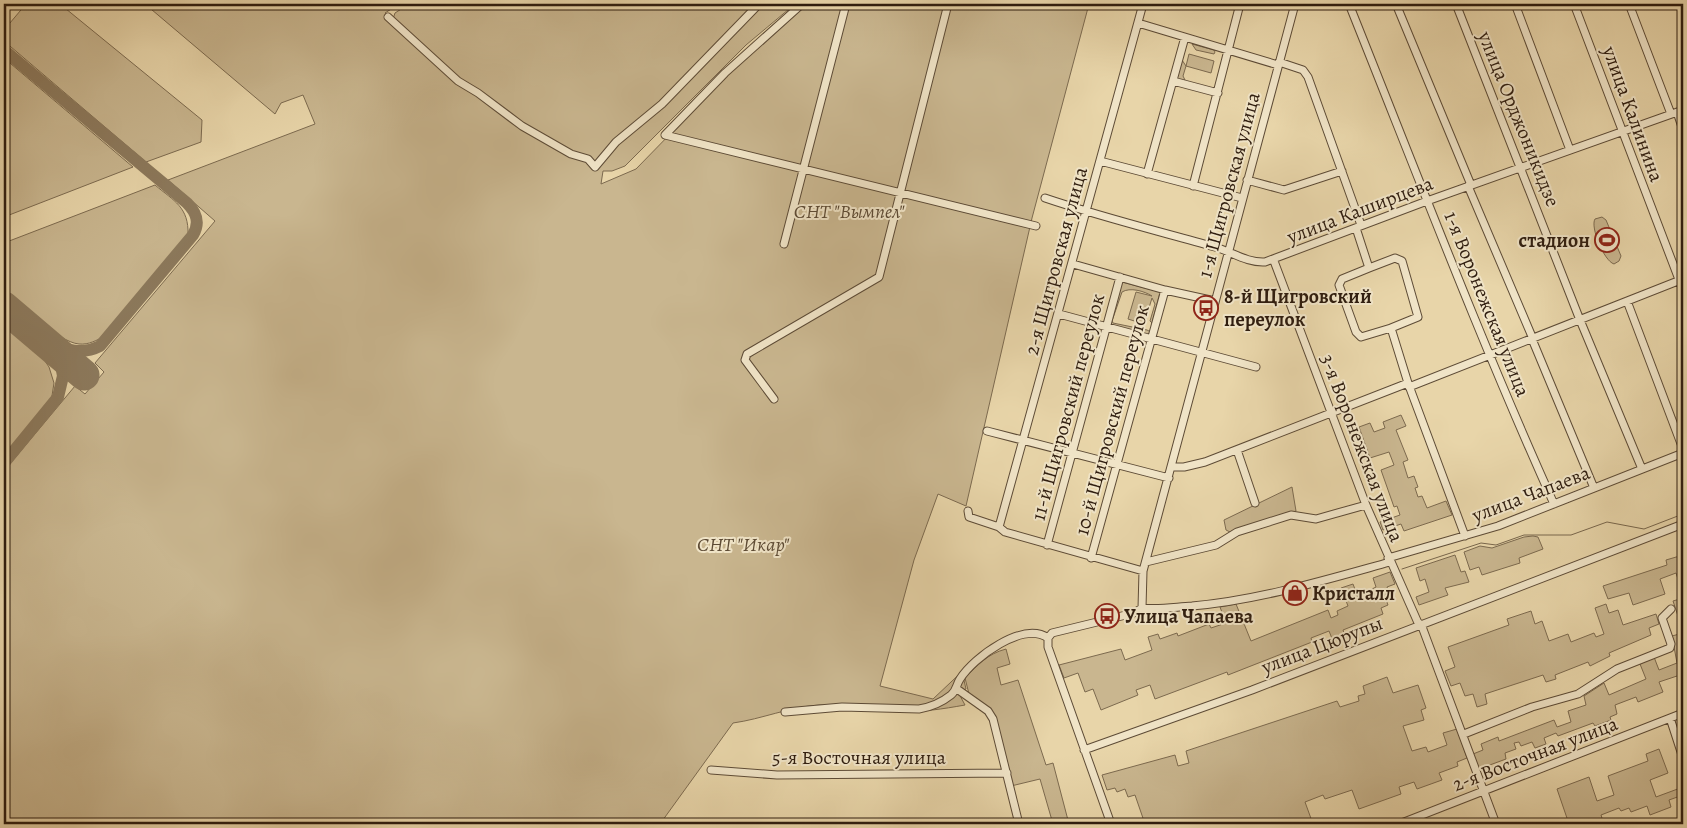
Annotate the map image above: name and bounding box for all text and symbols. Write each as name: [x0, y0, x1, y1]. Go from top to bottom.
street label: улица Орджоникидзе: [1471, 26, 1567, 211]
street label: улица Калинина: [1596, 41, 1670, 186]
street label: 1-я Щигровская улица: [1191, 88, 1267, 281]
street label: 2-я Щигровская улица: [1018, 163, 1094, 358]
street label: улица Каширцева: [1282, 169, 1438, 251]
park label: СНТ "Вымпел": [794, 198, 905, 225]
street label: 1-я Воронежская улица: [1437, 207, 1537, 401]
place label: стадион: [1519, 227, 1590, 254]
sports icon: стадион: [1594, 227, 1620, 253]
place label: 8-й Щигровский переулок: [1224, 283, 1372, 333]
street label: 11-й Щигровский переулок: [1025, 291, 1111, 523]
bus stop icon: 8-й Щигровский переулок: [1193, 295, 1219, 321]
street label: 10-й Щигровский переулок: [1068, 302, 1156, 538]
street label: 3-я Воронежская улица: [1314, 350, 1411, 547]
street label: улица Чапаева: [1467, 459, 1595, 529]
park label: СНТ "Икар": [697, 531, 790, 558]
shop icon: Кристалл: [1282, 580, 1308, 606]
place label: Кристалл: [1312, 580, 1395, 607]
bus stop icon: Улица Чапаева: [1094, 603, 1120, 629]
place label: Улица Чапаева: [1124, 603, 1254, 630]
street label: улица Цюрупы: [1257, 609, 1387, 681]
street label: 2-я Восточная улица: [1448, 710, 1622, 798]
street label: 5-я Восточная улица: [772, 744, 947, 771]

